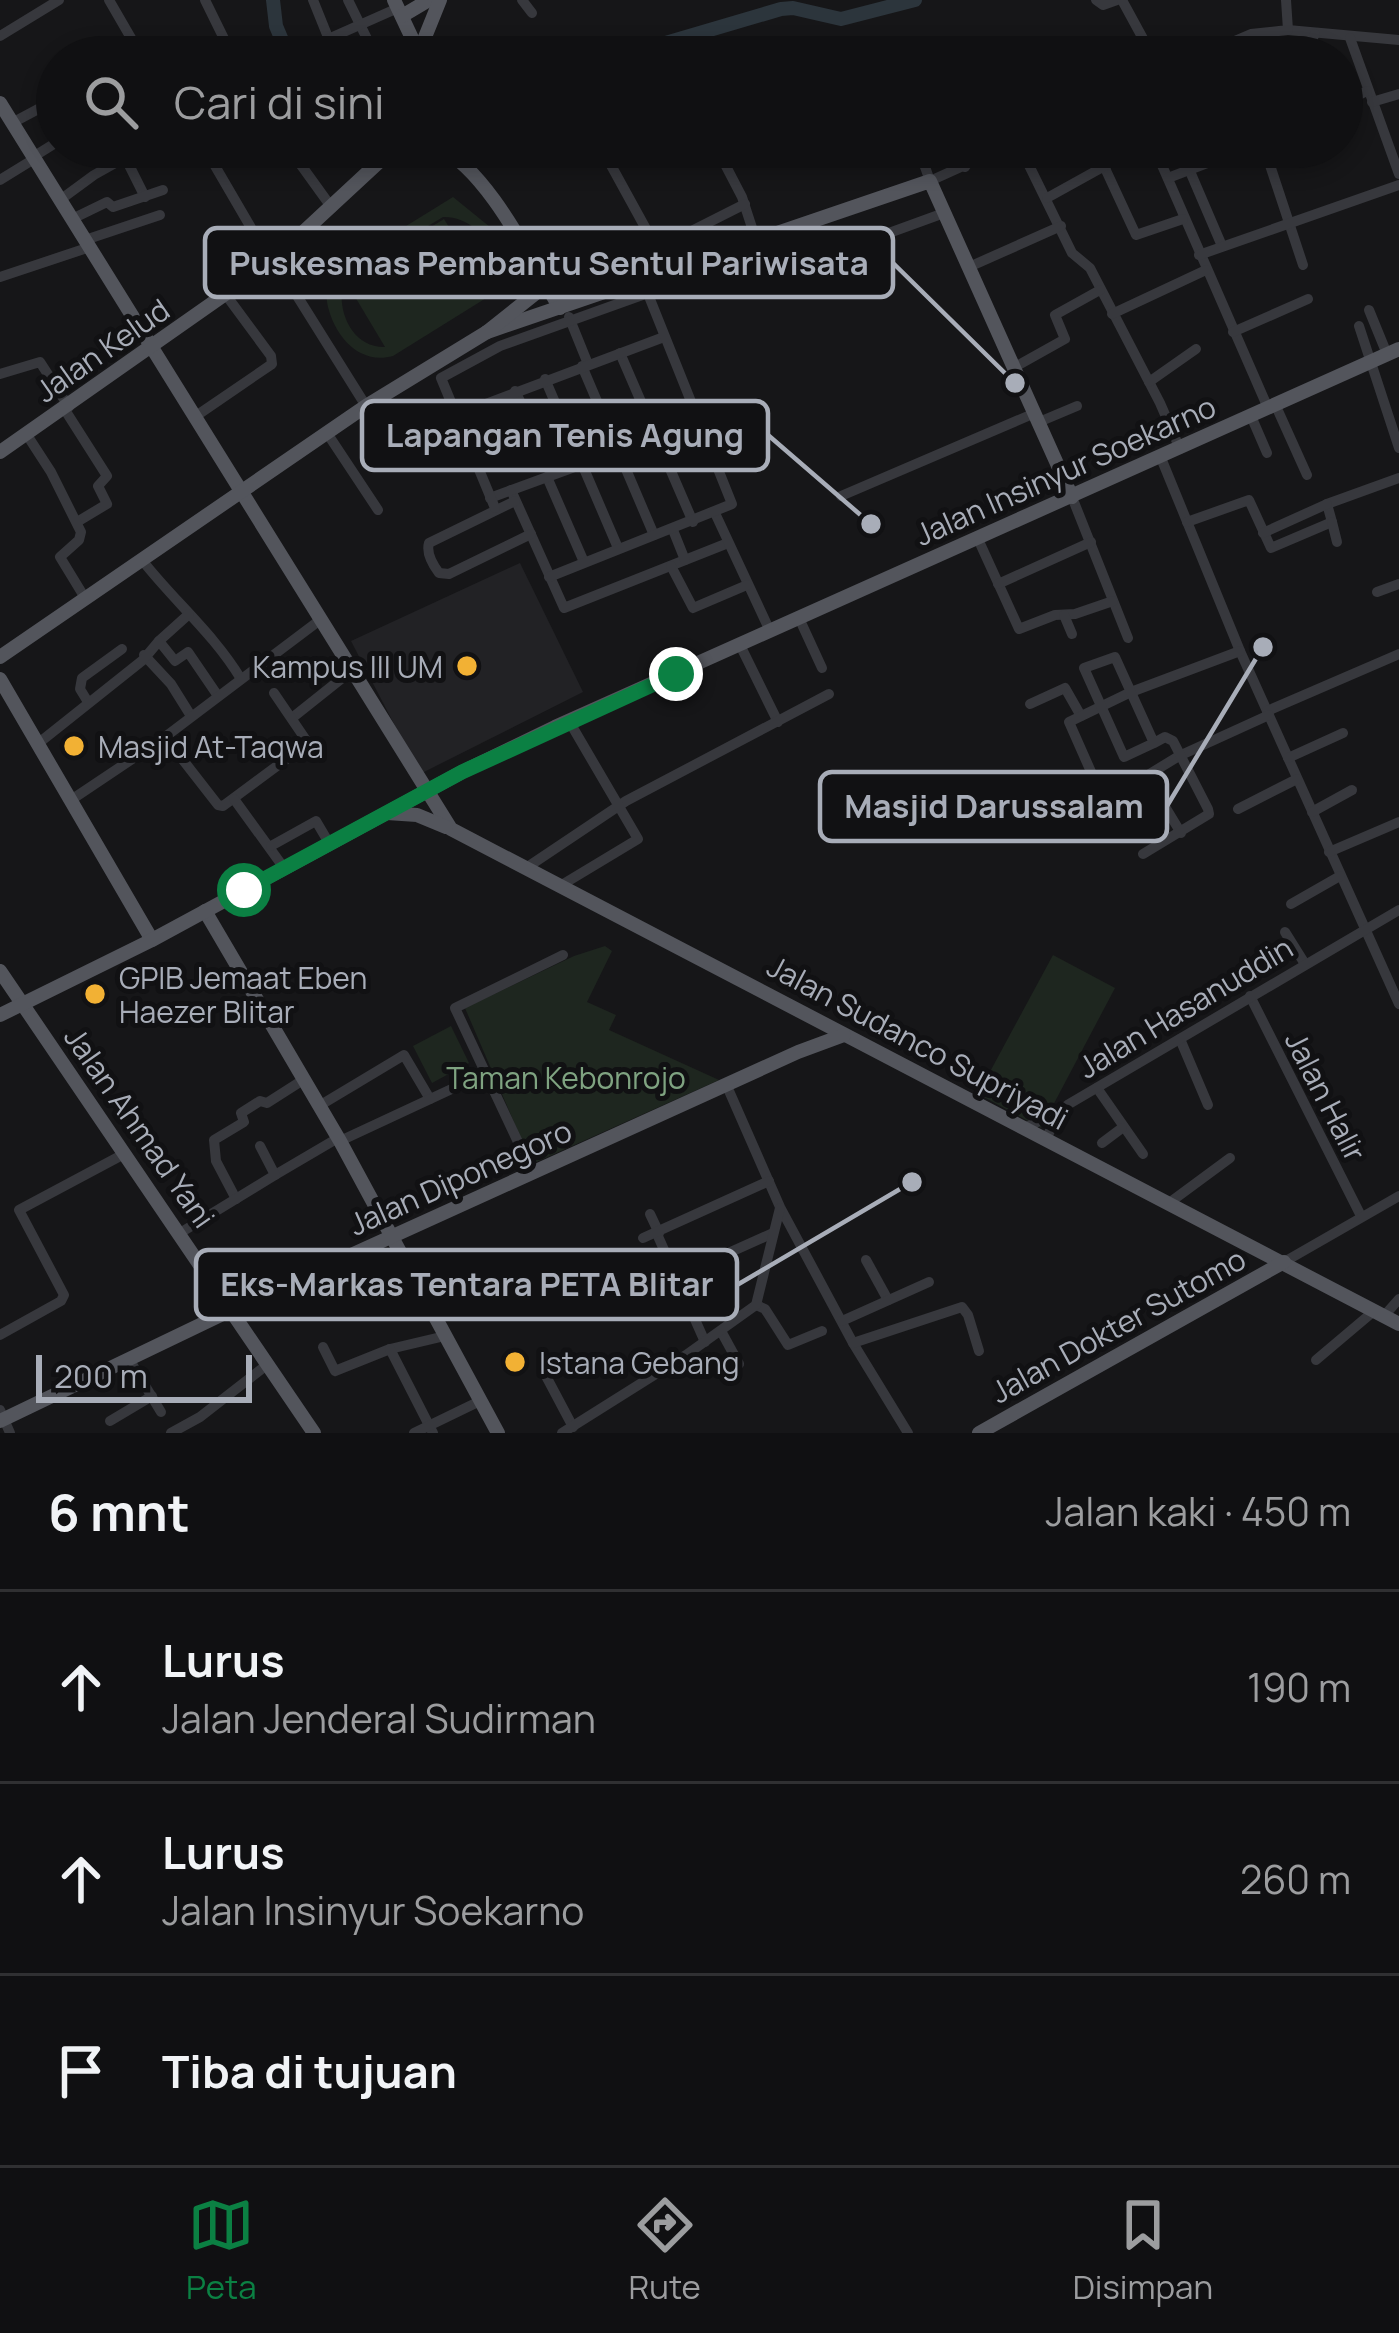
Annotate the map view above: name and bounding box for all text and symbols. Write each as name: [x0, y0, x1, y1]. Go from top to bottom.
search box: [36, 36, 1363, 168]
icon: search: [78, 69, 144, 135]
text: Cari di sini: [174, 71, 384, 133]
callout: Puskesmas Pembantu Sentul Pariwisata: [205, 228, 893, 297]
text: Puskesmas Pembantu Sentul Pariwisata: [229, 240, 869, 285]
street label: Jalan Kelud: [27, 289, 177, 411]
street label: Jalan Insinyur Soekarno: [908, 385, 1222, 555]
callout: Lapangan Tenis Agung: [362, 401, 768, 470]
text: Lapangan Tenis Agung: [386, 412, 744, 457]
place label: Kampus III UM: [252, 646, 443, 687]
route end: [649, 647, 703, 701]
marker: Kampus III UM: [454, 653, 480, 679]
place label: Masjid At-Taqwa: [98, 726, 324, 767]
marker: Masjid At-Taqwa: [61, 733, 87, 759]
callout: Masjid Darussalam: [820, 772, 1167, 841]
text: Masjid Darussalam: [844, 783, 1144, 828]
route start: [217, 863, 271, 917]
street label: Jalan Hasanuddin: [1070, 927, 1300, 1087]
street label: Jalan Sudanco Supriyadi: [760, 945, 1076, 1139]
place label: GPIB Jemaat Eben Haezer Blitar: [119, 957, 367, 1032]
marker: GPIB Jemaat Eben Haezer Blitar: [82, 981, 108, 1007]
street label: Jalan Ahmad Yani: [55, 1018, 225, 1236]
street label: Jalan Halir: [1276, 1024, 1376, 1168]
park label: Taman Kebonrojo: [446, 1057, 686, 1098]
street label: Jalan Diponegoro: [342, 1110, 578, 1244]
street label: Jalan Dokter Sutomo: [983, 1238, 1253, 1412]
callout: Eks-Markas Tentara PETA Blitar: [196, 1250, 737, 1319]
text: Eks-Markas Tentara PETA Blitar: [220, 1261, 714, 1306]
place label: Istana Gebang: [539, 1342, 740, 1383]
scale bar: [36, 1349, 252, 1402]
marker: Istana Gebang: [502, 1349, 528, 1375]
text: 200 m: [54, 1353, 148, 1398]
text: 6 mnt: [48, 1477, 190, 1546]
text: Jalan kaki · 450 m: [1045, 1484, 1351, 1538]
text: Lurus: [162, 1629, 285, 1691]
icon: ahead: [48, 1654, 114, 1720]
text: 190 m: [1247, 1660, 1351, 1714]
text: Jalan Jenderal Sudirman: [162, 1691, 596, 1745]
text: Lurus: [162, 1821, 285, 1883]
icon: ahead: [48, 1846, 114, 1912]
text: 260 m: [1240, 1852, 1351, 1906]
text: Jalan Insinyur Soekarno: [162, 1883, 584, 1937]
icon: arrive: [48, 2038, 114, 2104]
text: Tiba di tujuan: [162, 2040, 457, 2102]
tab: Peta: [186, 2192, 257, 2309]
tab: Rute: [629, 2192, 701, 2309]
tab: Disimpan: [1073, 2192, 1213, 2309]

